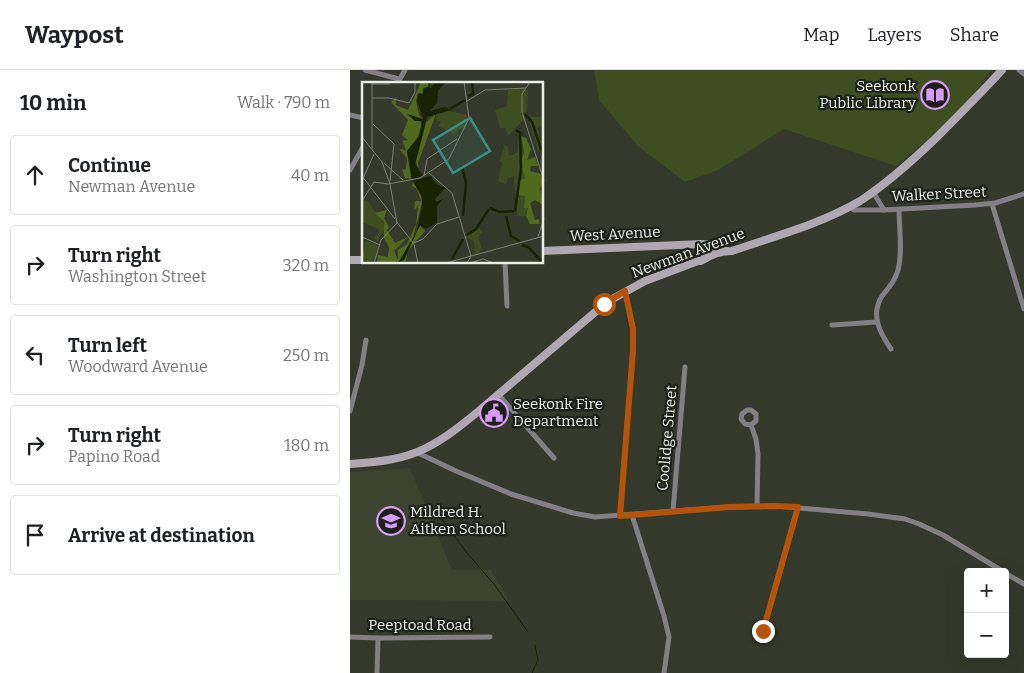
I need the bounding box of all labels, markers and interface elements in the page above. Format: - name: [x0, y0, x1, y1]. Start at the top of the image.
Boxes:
- text: Waypost: [25, 21, 124, 49]
- text: Map: [803, 24, 839, 46]
- text: Layers: [867, 24, 922, 46]
- text: Share: [950, 24, 999, 46]
- place label: Seekonk Public Library: [819, 77, 916, 112]
- library icon: Seekonk Public Library: [920, 80, 950, 110]
- inset map: [362, 82, 544, 264]
- text: 10 min: [20, 90, 86, 116]
- text: Walk · 790 m: [237, 93, 330, 112]
- text: Continue: [68, 154, 151, 177]
- icon: ahead: [21, 161, 49, 189]
- text: 40 m: [291, 166, 329, 185]
- text: Newman Avenue: [68, 177, 195, 196]
- street label: Walker Street: [891, 183, 987, 205]
- street label: West Avenue: [569, 223, 661, 245]
- street label: Newman Avenue: [629, 224, 747, 282]
- text: Turn right: [68, 244, 161, 267]
- icon: right: [21, 251, 49, 279]
- text: 320 m: [282, 256, 329, 275]
- text: Washington Street: [68, 267, 206, 286]
- route start: [593, 293, 616, 316]
- text: Turn left: [68, 334, 147, 357]
- icon: left: [21, 341, 49, 369]
- text: 250 m: [283, 346, 329, 365]
- text: Woodward Avenue: [68, 357, 208, 376]
- street label: Coolidge Street: [653, 384, 681, 492]
- place label: Seekonk Fire Department: [513, 395, 603, 430]
- public building icon: Seekonk Fire Department: [479, 398, 509, 428]
- text: Turn right: [68, 424, 161, 447]
- icon: right: [21, 431, 49, 459]
- text: 180 m: [284, 436, 329, 455]
- text: Papino Road: [68, 447, 160, 466]
- place label: Mildred H. Aitken School: [410, 503, 506, 538]
- school or university icon: Mildred H. Aitken School: [376, 506, 406, 536]
- icon: arrive: [21, 521, 49, 549]
- text: Arrive at destination: [68, 524, 255, 547]
- map controls: [964, 568, 1009, 658]
- button: +: [964, 568, 1009, 613]
- button: −: [964, 613, 1009, 658]
- street label: Peeptoad Road: [368, 616, 472, 634]
- route end: [752, 620, 775, 643]

